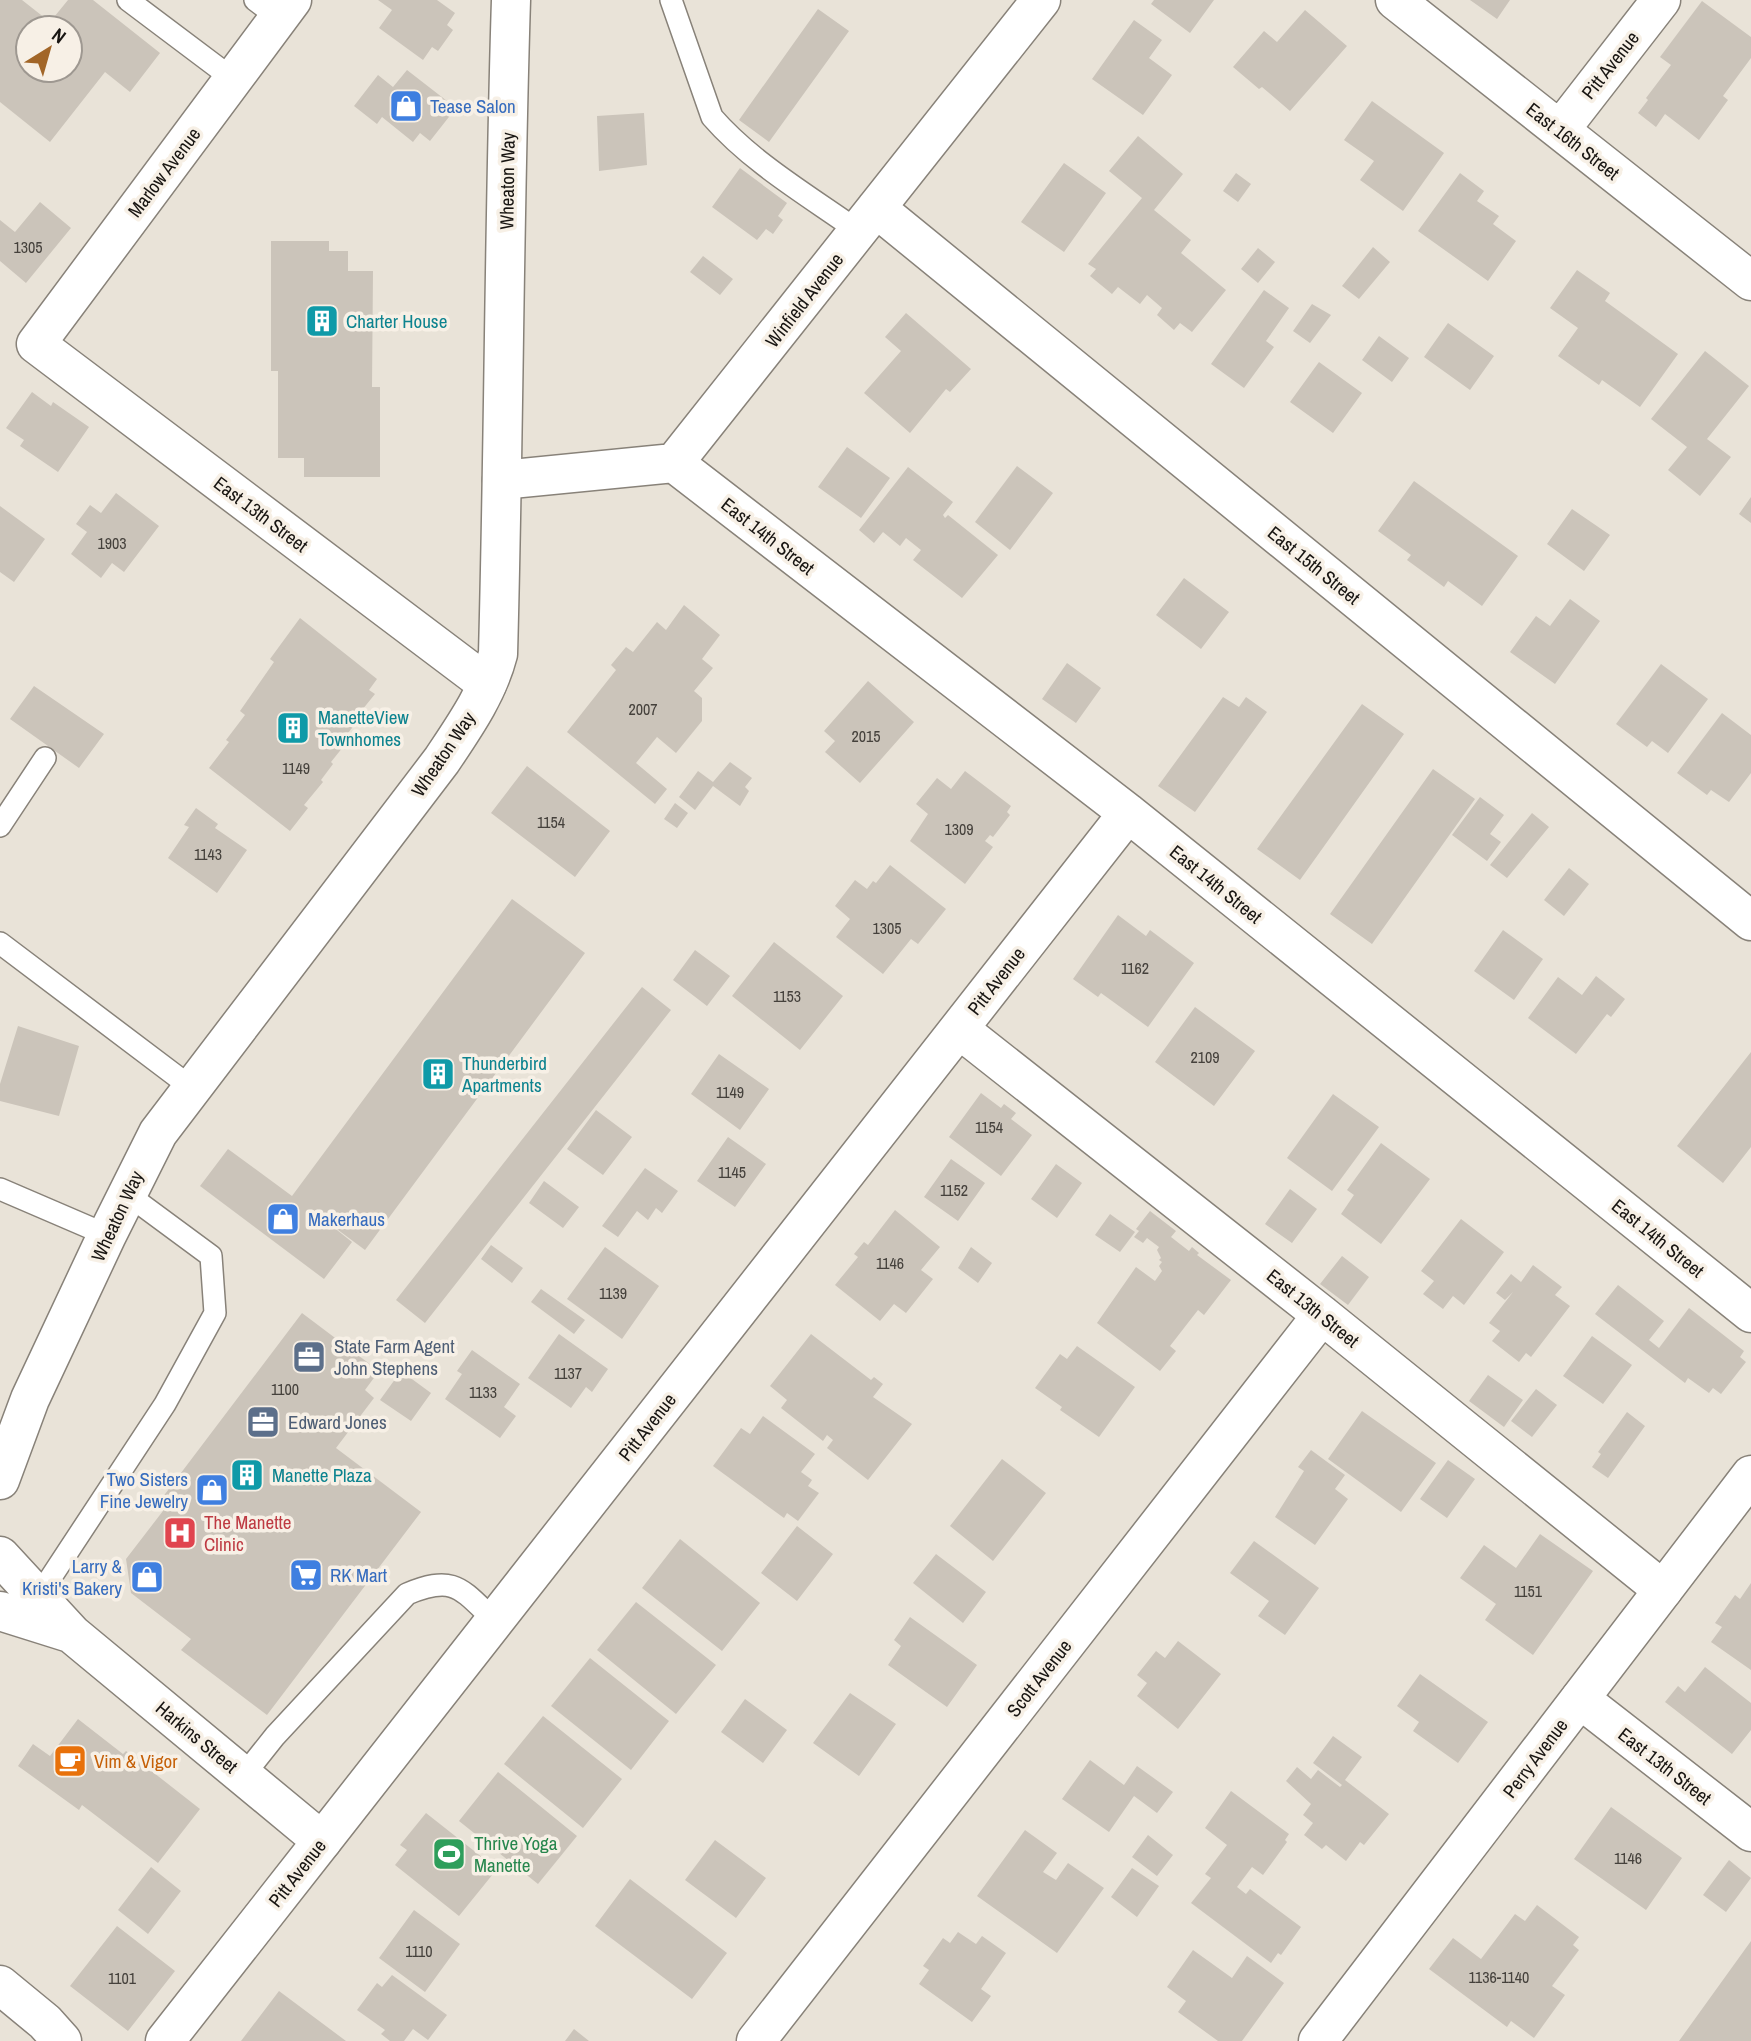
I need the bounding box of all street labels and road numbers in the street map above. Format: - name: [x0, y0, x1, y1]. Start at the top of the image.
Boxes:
- street label: Pitt Avenue: [1575, 26, 1645, 104]
- street label: East 16th Street: [1521, 96, 1626, 186]
- street label: Marlow Avenue: [122, 122, 206, 222]
- street label: Wheaton Way: [493, 132, 521, 230]
- street label: Winfield Avenue: [759, 247, 849, 353]
- street label: East 13th Street: [209, 470, 314, 558]
- street label: East 14th Street: [716, 491, 821, 581]
- street label: East 15th Street: [1262, 520, 1366, 611]
- street label: Wheaton Way: [405, 706, 481, 802]
- street label: East 14th Street: [1164, 839, 1268, 930]
- street label: Pitt Avenue: [961, 942, 1031, 1020]
- street label: Wheaton Way: [85, 1166, 149, 1266]
- street label: East 14th Street: [1606, 1193, 1710, 1284]
- street label: East 13th Street: [1261, 1263, 1365, 1354]
- street label: Pitt Avenue: [612, 1388, 682, 1466]
- street label: Scott Avenue: [1001, 1634, 1077, 1722]
- street label: Harkins Street: [150, 1695, 244, 1779]
- street label: Perry Avenue: [1497, 1713, 1573, 1803]
- street label: East 13th Street: [1613, 1721, 1718, 1811]
- street label: Pitt Avenue: [262, 1834, 332, 1912]

